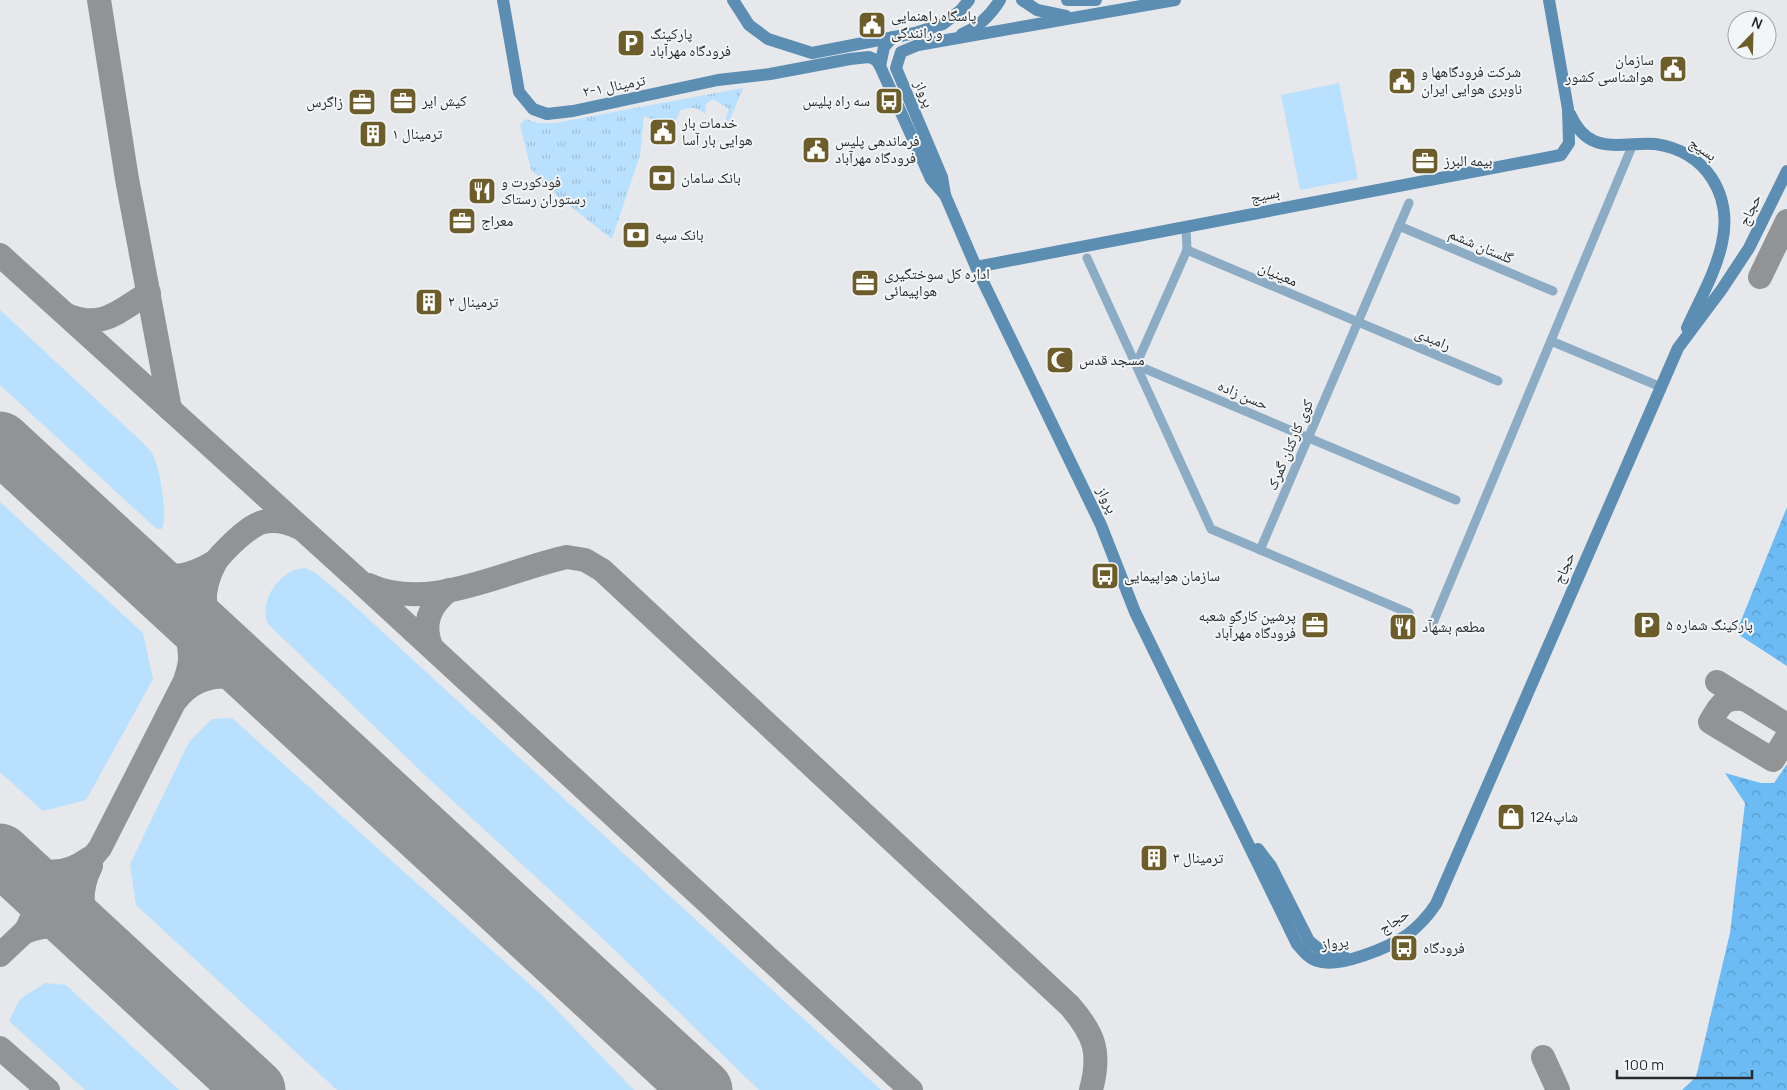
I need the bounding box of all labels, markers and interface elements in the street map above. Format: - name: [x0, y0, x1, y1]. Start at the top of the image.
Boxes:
- place label: پاسگاه راهنمایی و رانندگی: [891, 5, 976, 43]
- public building icon: پاسگاه راهنمایی و رانندگی: [857, 10, 887, 40]
- north arrow: [1727, 10, 1777, 60]
- text: N: [1749, 12, 1766, 33]
- place label: پارکینگ فرودگاه مهرآباد: [650, 23, 731, 61]
- parking icon: پارکینگ فرودگاه مهرآباد: [616, 28, 646, 58]
- place label: سازمان هواشناسی کشور: [1565, 49, 1654, 87]
- public building icon: سازمان هواشناسی کشور: [1658, 54, 1688, 84]
- place label: شرکت فرودگاهها و ناوبری هوایی ایران: [1421, 61, 1522, 99]
- public building icon: شرکت فرودگاهها و ناوبری هوایی ایران: [1387, 66, 1417, 96]
- street label: ترمینال ۱-۲: [581, 69, 648, 102]
- street label: پرواز: [909, 76, 940, 111]
- office icon: کیش ایر: [388, 86, 418, 116]
- bus stop icon: سه راه پلیس: [874, 86, 904, 116]
- office icon: زاگرس: [347, 87, 377, 117]
- place label: کیش ایر: [421, 90, 467, 111]
- place label: سه راه پلیس: [802, 90, 870, 111]
- place label: زاگرس: [306, 91, 343, 112]
- place label: خدمات بار هوایی بار آسا: [681, 112, 753, 150]
- public building icon: خدمات بار هوایی بار آسا: [648, 117, 678, 147]
- building icon: ترمینال ۱: [358, 119, 388, 149]
- place label: ترمینال ۱: [392, 123, 443, 144]
- place label: فرماندهی پلیس فرودگاه مهرآباد: [835, 130, 920, 168]
- street label: بسیج: [1685, 132, 1721, 166]
- public building icon: فرماندهی پلیس فرودگاه مهرآباد: [801, 135, 831, 165]
- office icon: بیمه البرز: [1410, 146, 1440, 176]
- place label: بیمه البرز: [1443, 150, 1492, 171]
- bank icon: بانک سامان: [647, 163, 677, 193]
- place label: بانک سامان: [681, 167, 741, 188]
- place label: فودکورت و رستوران رستاک: [501, 171, 586, 209]
- restaurant icon: فودکورت و رستوران رستاک: [467, 176, 497, 206]
- street label: بسیج: [1248, 181, 1281, 208]
- street label: حجاج: [1733, 190, 1766, 229]
- office icon: معراج: [447, 206, 477, 236]
- place label: معراج: [481, 210, 513, 231]
- bank icon: بانک سپه: [621, 220, 651, 250]
- street label: گلستان ششم: [1446, 222, 1517, 269]
- place label: بانک سپه: [655, 224, 704, 245]
- street label: معینیان: [1255, 256, 1301, 291]
- place label: اداره کل سوختگیری هواپیمائی: [884, 263, 990, 301]
- office icon: اداره کل سوختگیری هواپیمائی: [850, 268, 880, 298]
- building icon: ترمینال ۲: [414, 287, 444, 317]
- place label: ترمینال ۲: [448, 291, 499, 312]
- street label: رامبدی: [1412, 322, 1454, 356]
- mosque icon: مسجد قدس: [1045, 345, 1075, 375]
- place label: مسجد قدس: [1079, 349, 1145, 370]
- street label: حسن زاده: [1215, 375, 1272, 415]
- street label: کوی کارکنان گمرک: [1261, 396, 1318, 493]
- street label: پرواز: [1092, 482, 1123, 517]
- street label: حجاج: [1547, 548, 1580, 587]
- bus stop icon: سازمان هواپیمایی: [1090, 561, 1120, 591]
- place label: سازمان هواپیمایی: [1124, 565, 1220, 586]
- place label: پرشین کارگو شعبه فرودگاه مهرآباد: [1198, 605, 1296, 643]
- office icon: پرشین کارگو شعبه فرودگاه مهرآباد: [1300, 610, 1330, 640]
- parking icon: پارکینگ شماره ۵: [1632, 610, 1662, 640]
- restaurant icon: مطعم بشهآد: [1388, 612, 1418, 642]
- place label: پارکینگ شماره ۵: [1666, 614, 1753, 635]
- place label: مطعم بشهآد: [1422, 616, 1485, 637]
- shop icon: 124شاپ: [1496, 802, 1526, 832]
- place label: 124شاپ: [1530, 806, 1578, 827]
- building icon: ترمینال ۳: [1139, 843, 1169, 873]
- place label: ترمینال ۳: [1173, 847, 1224, 868]
- street label: حجاج: [1374, 903, 1414, 938]
- street label: پرواز: [1319, 931, 1350, 954]
- bus stop icon: فرودگاه: [1389, 933, 1419, 963]
- place label: فرودگاه: [1423, 937, 1465, 958]
- scale bar: [1617, 1048, 1752, 1080]
- text: 100 m: [1624, 1054, 1664, 1075]

